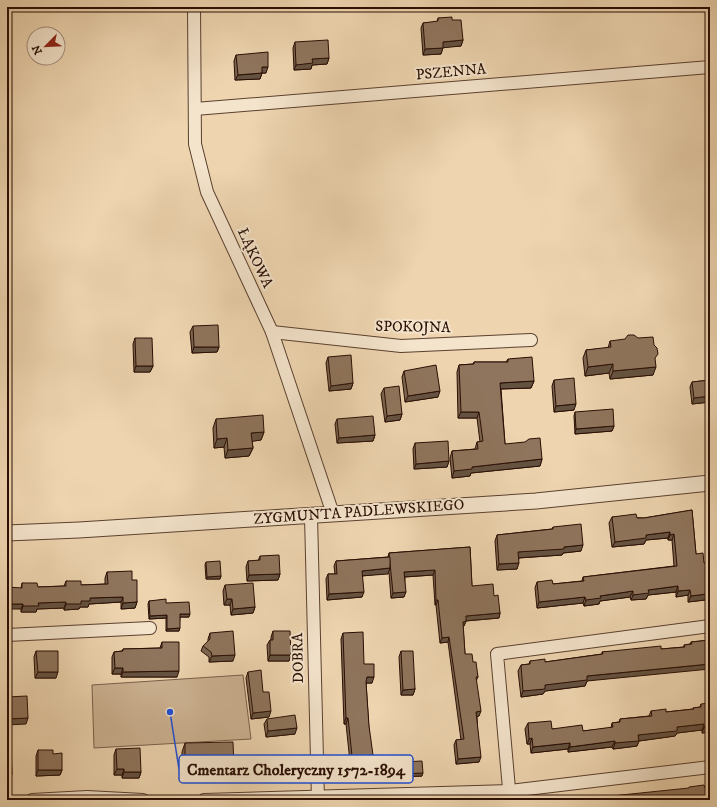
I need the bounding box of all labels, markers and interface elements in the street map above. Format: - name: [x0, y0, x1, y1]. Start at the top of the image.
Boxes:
- north arrow: [26, 26, 66, 66]
- text: N: [30, 43, 46, 57]
- street label: PSZENNA: [415, 59, 487, 85]
- street label: ŁĄKOWA: [233, 225, 277, 291]
- street label: SPOKOJNA: [375, 317, 451, 337]
- street label: ZYGMUNTA PADLEWSKIEGO: [253, 495, 465, 529]
- street label: DOBRA: [288, 632, 308, 683]
- callout: Cmentarz Choleryczny 1572-1894: [179, 755, 413, 783]
- text: Cmentarz Choleryczny 1572-1894: [187, 760, 406, 780]

